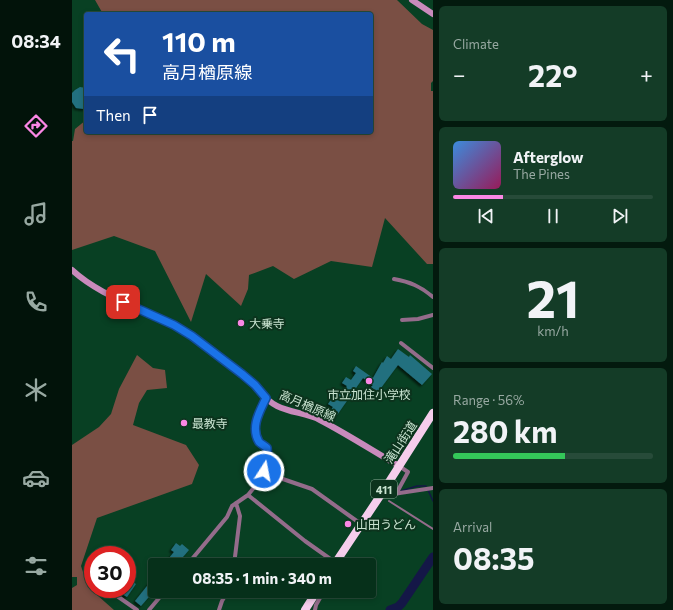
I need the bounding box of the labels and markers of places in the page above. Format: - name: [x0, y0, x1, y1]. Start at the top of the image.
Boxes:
- pin: [106, 285, 140, 319]
- place label: 大乗寺: [249, 316, 285, 330]
- marker: 大乗寺: [236, 318, 246, 328]
- marker: 市立加住小学校: [364, 376, 374, 386]
- place label: 市立加住小学校: [327, 387, 411, 401]
- place label: 最教寺: [192, 416, 228, 430]
- marker: 最教寺: [179, 418, 189, 428]
- place label: 山田うどん: [356, 517, 416, 531]
- marker: 山田うどん: [343, 519, 353, 529]

